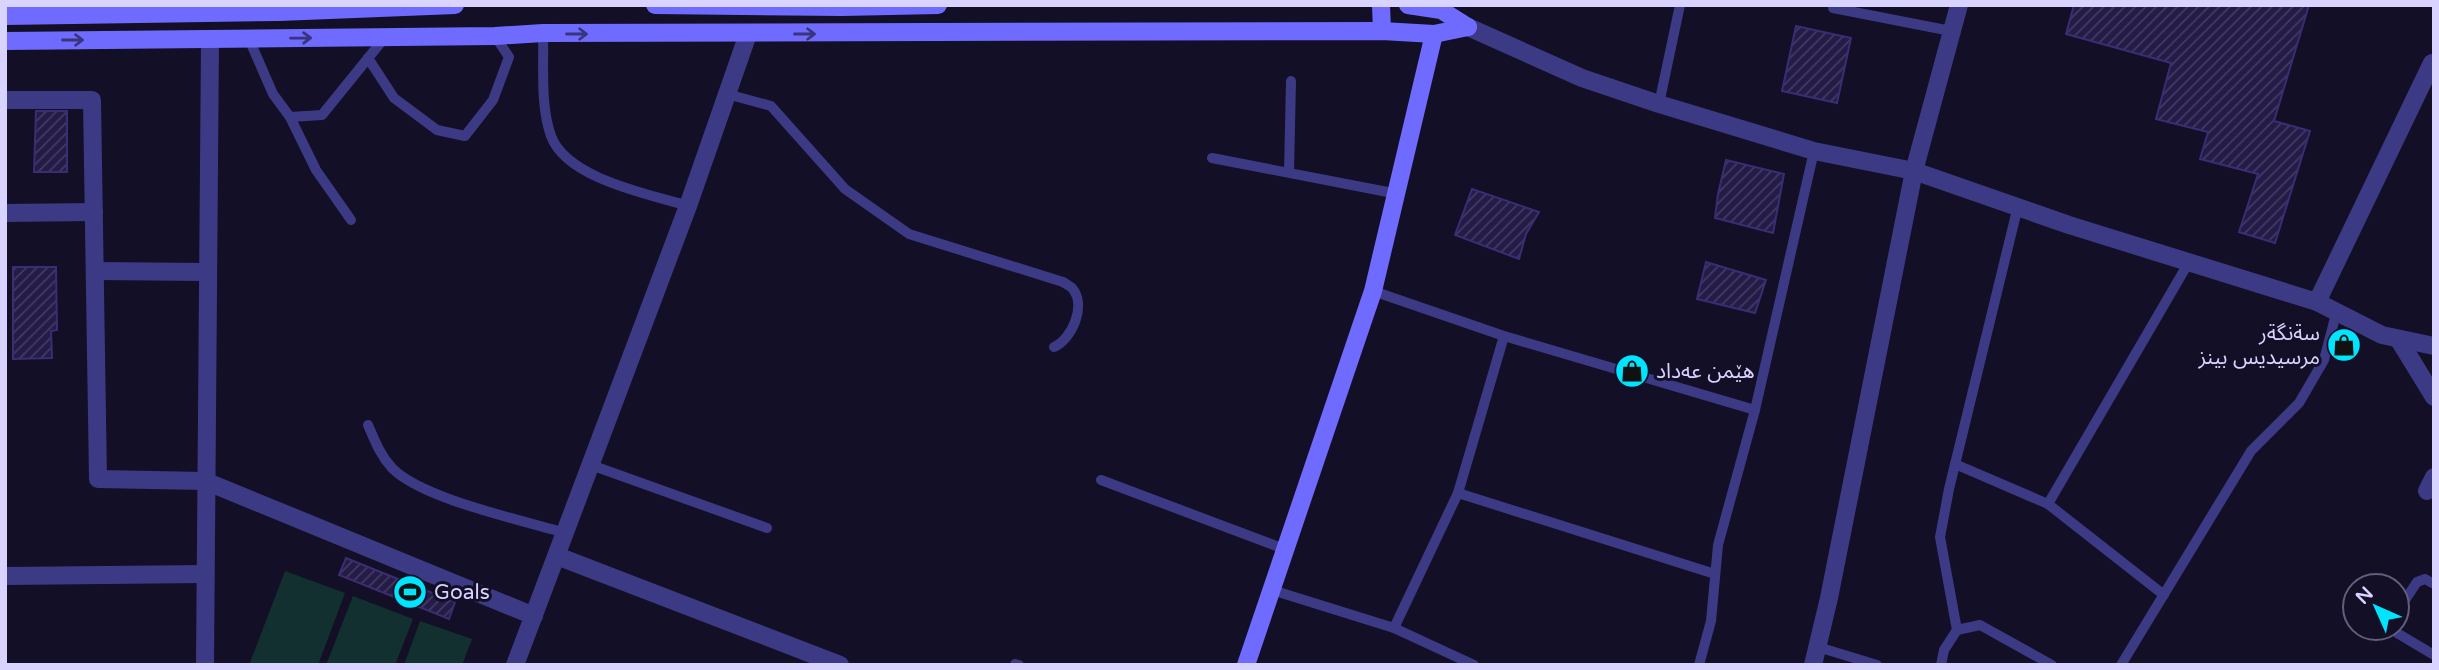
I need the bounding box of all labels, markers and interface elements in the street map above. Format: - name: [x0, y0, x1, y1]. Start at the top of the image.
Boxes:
- one-way arrow: [566, 27, 589, 41]
- one-way arrow: [793, 27, 816, 40]
- one-way arrow: [289, 31, 312, 45]
- one-way arrow: [62, 33, 85, 47]
- place label: سةنگةر مرسيديس بينز: [2197, 321, 2320, 370]
- shop icon: سةنگةر مرسيديس بينز: [2325, 326, 2363, 364]
- shop icon: هێمن عەداد: [1613, 352, 1651, 390]
- place label: هێمن عەداد: [1656, 359, 1755, 384]
- north arrow: [2341, 572, 2411, 642]
- sports icon: Goals: [391, 573, 429, 611]
- place label: Goals: [434, 580, 490, 605]
- text: N: [2352, 583, 2378, 609]

